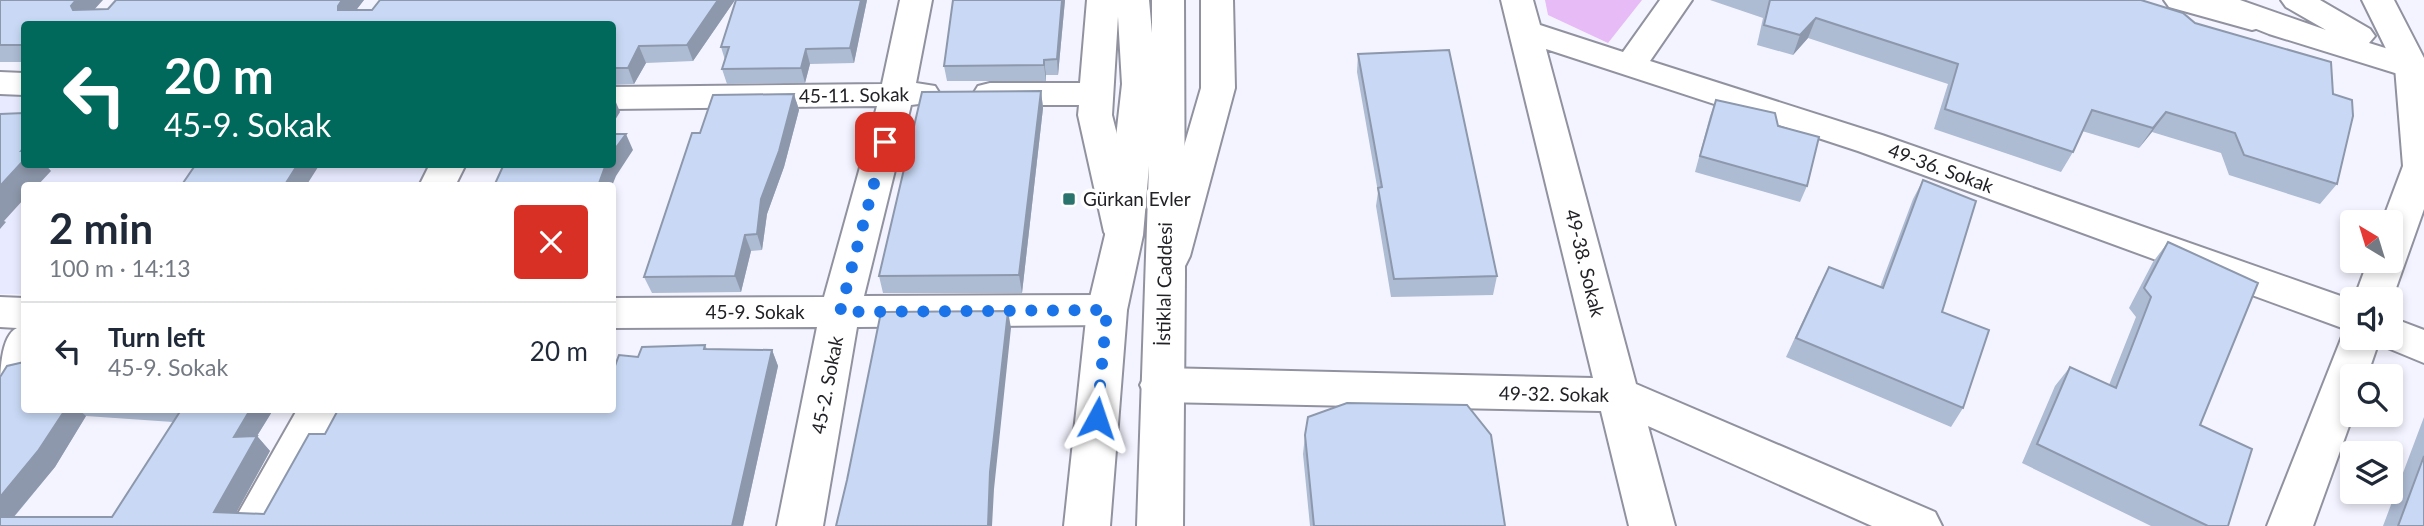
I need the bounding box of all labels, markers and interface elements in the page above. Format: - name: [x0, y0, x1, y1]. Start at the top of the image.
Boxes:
- text: 20 m: [164, 46, 274, 104]
- icon: left: [49, 49, 140, 140]
- street label: 45-11. Sokak: [799, 82, 910, 107]
- text: 45-9. Sokak: [164, 105, 331, 144]
- pin: [855, 112, 915, 172]
- icon: arrive: [866, 123, 904, 161]
- street label: 49-36. Sokak: [1885, 138, 1997, 197]
- place label: Gürkan Evler: [1083, 187, 1191, 210]
- marker: Gürkan Evler: [1061, 191, 1077, 207]
- text: 2 min: [49, 203, 153, 253]
- button: close: [514, 205, 588, 279]
- street label: 49-38. Sokak: [1561, 207, 1610, 319]
- north arrow: [2340, 210, 2403, 273]
- map controls: [2340, 210, 2403, 504]
- street label: İstiklal Caddesi: [1151, 222, 1176, 346]
- text: 100 m · 14:13: [49, 254, 191, 282]
- button: sound: [2340, 287, 2403, 350]
- street label: 45-9. Sokak: [705, 300, 805, 323]
- text: Turn left: [108, 321, 205, 353]
- icon: left: [49, 332, 87, 370]
- street label: 45-2. Sokak: [806, 334, 847, 436]
- text: 20 m: [530, 335, 588, 367]
- text: 45-9. Sokak: [108, 353, 228, 381]
- button: search: [2340, 364, 2403, 427]
- position arrow: [1060, 381, 1134, 455]
- street label: 49-32. Sokak: [1499, 381, 1610, 406]
- button: layers: [2340, 441, 2403, 504]

